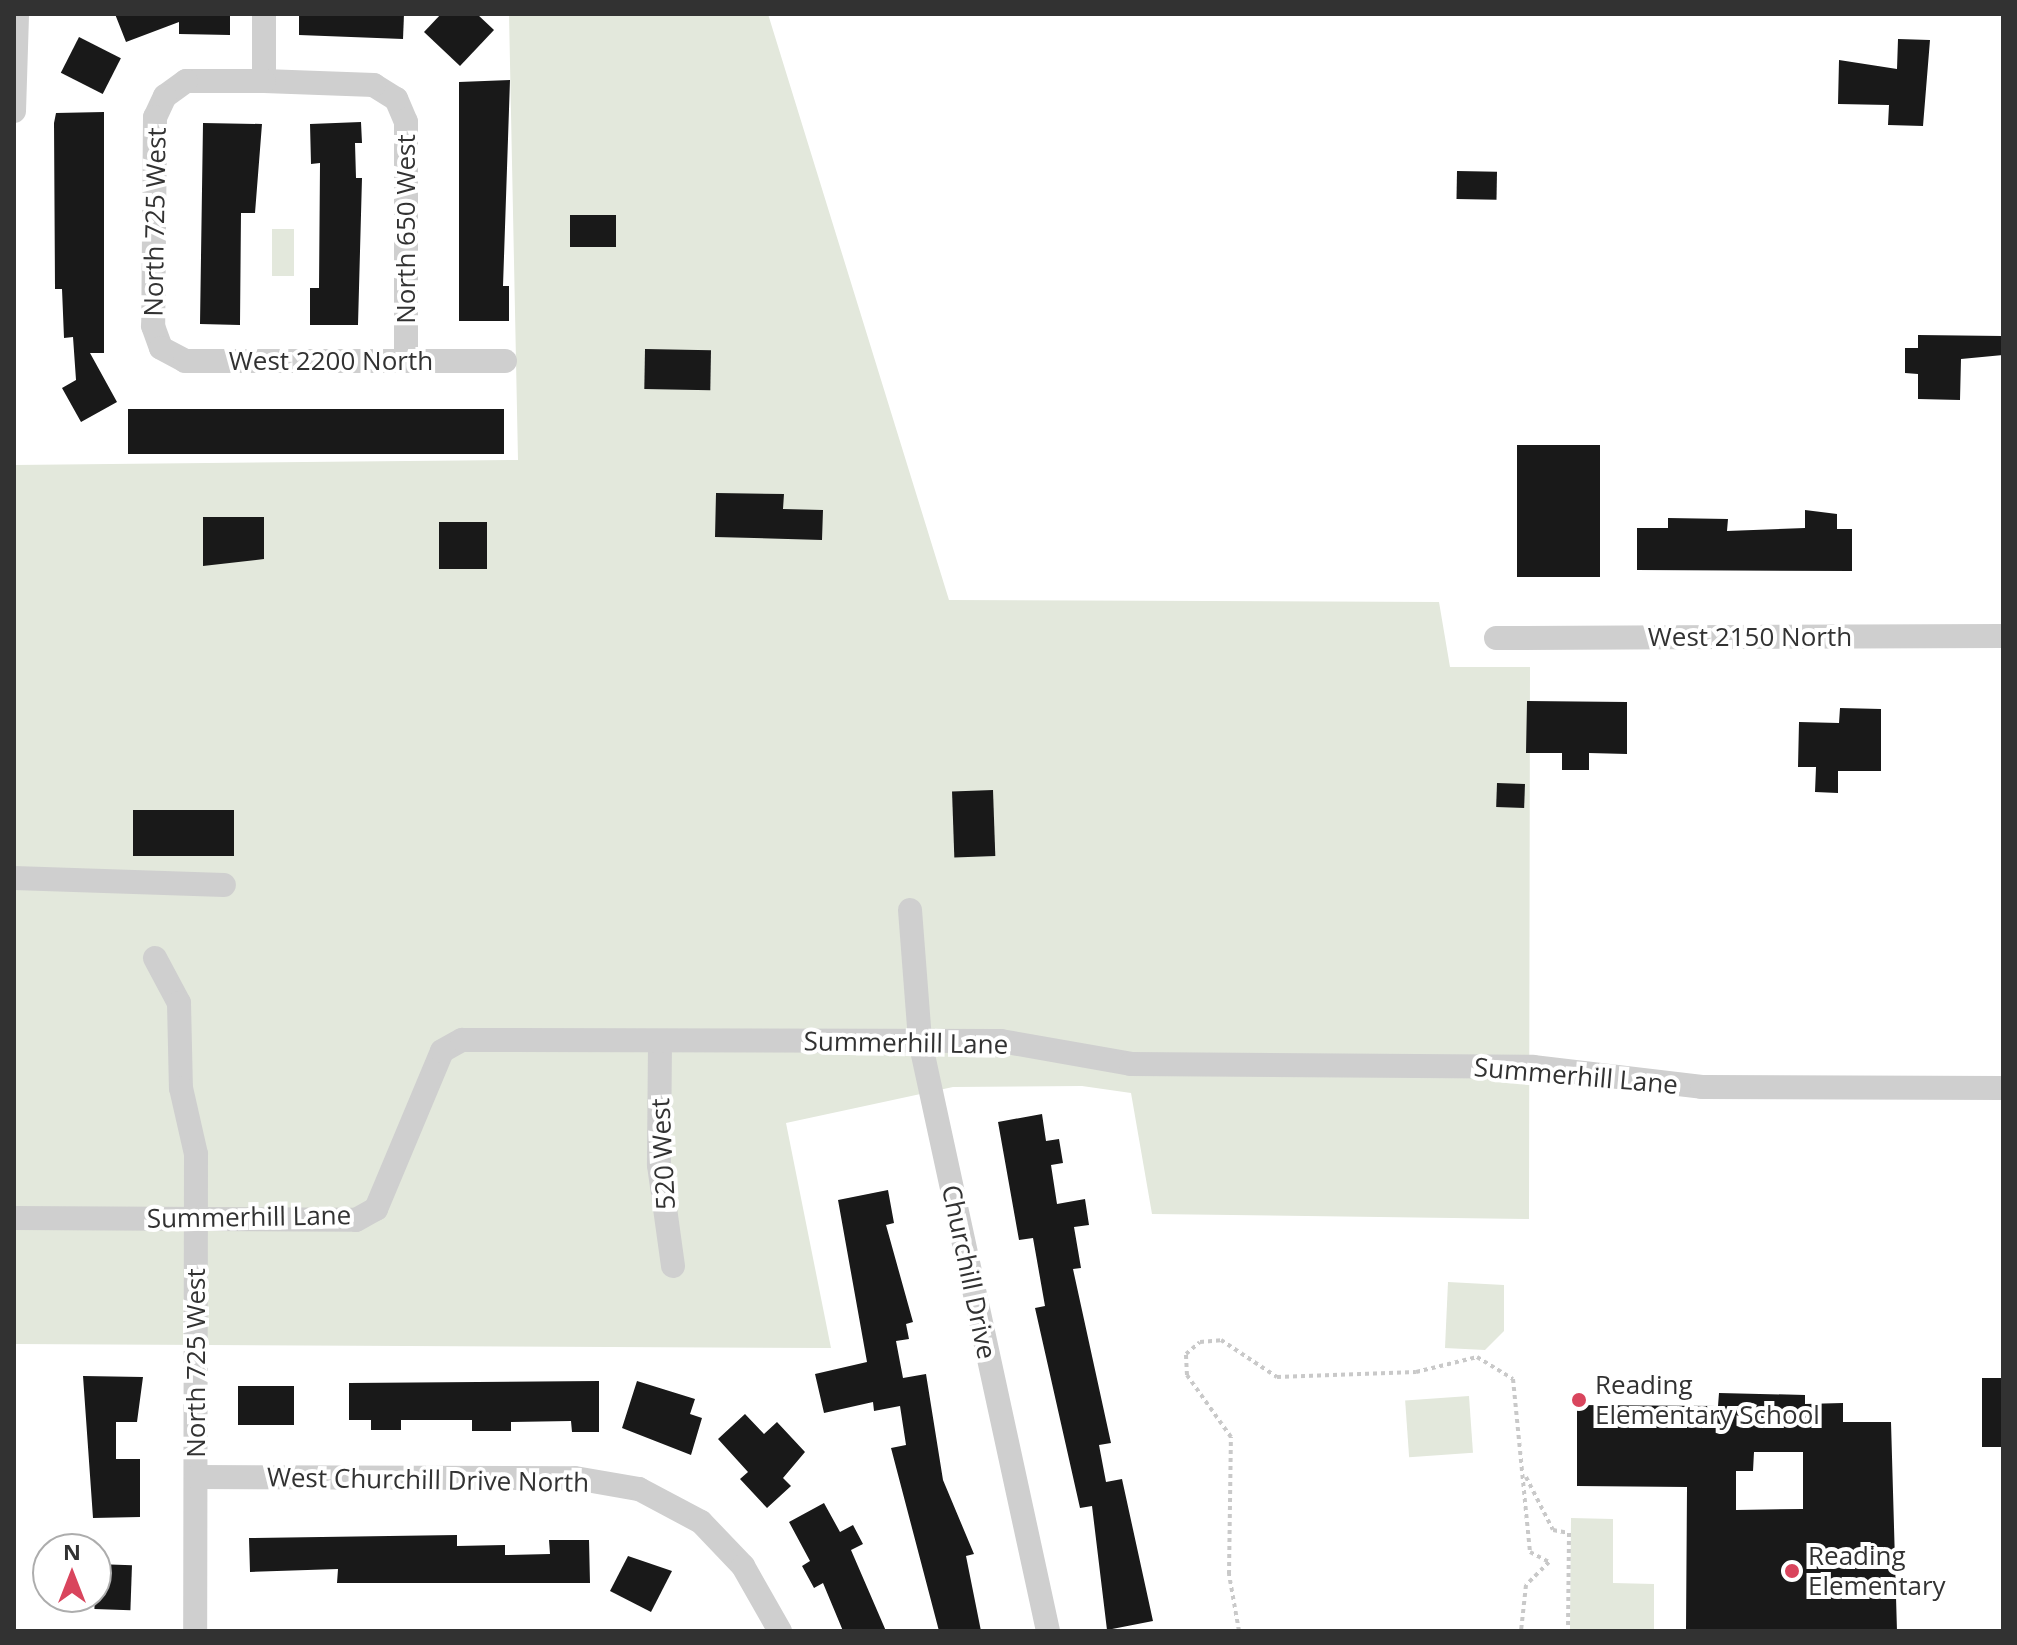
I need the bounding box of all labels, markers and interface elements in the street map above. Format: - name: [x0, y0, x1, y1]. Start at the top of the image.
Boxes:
- street label: North 725 West: [138, 127, 172, 317]
- street label: North 650 West: [390, 134, 422, 324]
- street label: West 2200 North: [229, 345, 433, 377]
- street label: West 2150 North: [1648, 621, 1852, 653]
- street label: Summerhill Lane: [803, 1026, 1009, 1060]
- street label: Summerhill Lane: [1473, 1052, 1679, 1100]
- street label: 520 West: [645, 1097, 681, 1211]
- street label: Churchill Drive: [935, 1182, 1003, 1362]
- street label: Summerhill Lane: [146, 1200, 352, 1234]
- street label: North 725 West: [180, 1268, 212, 1458]
- place label: Reading Elementary School: [1595, 1369, 1820, 1430]
- marker: Reading Elementary School: [1570, 1391, 1588, 1409]
- street label: West Churchill Drive North: [267, 1462, 589, 1498]
- north arrow: [32, 1533, 112, 1613]
- text: N: [63, 1536, 81, 1566]
- place label: Reading Elementary: [1808, 1540, 1946, 1602]
- marker: Reading Elementary: [1783, 1562, 1801, 1580]

